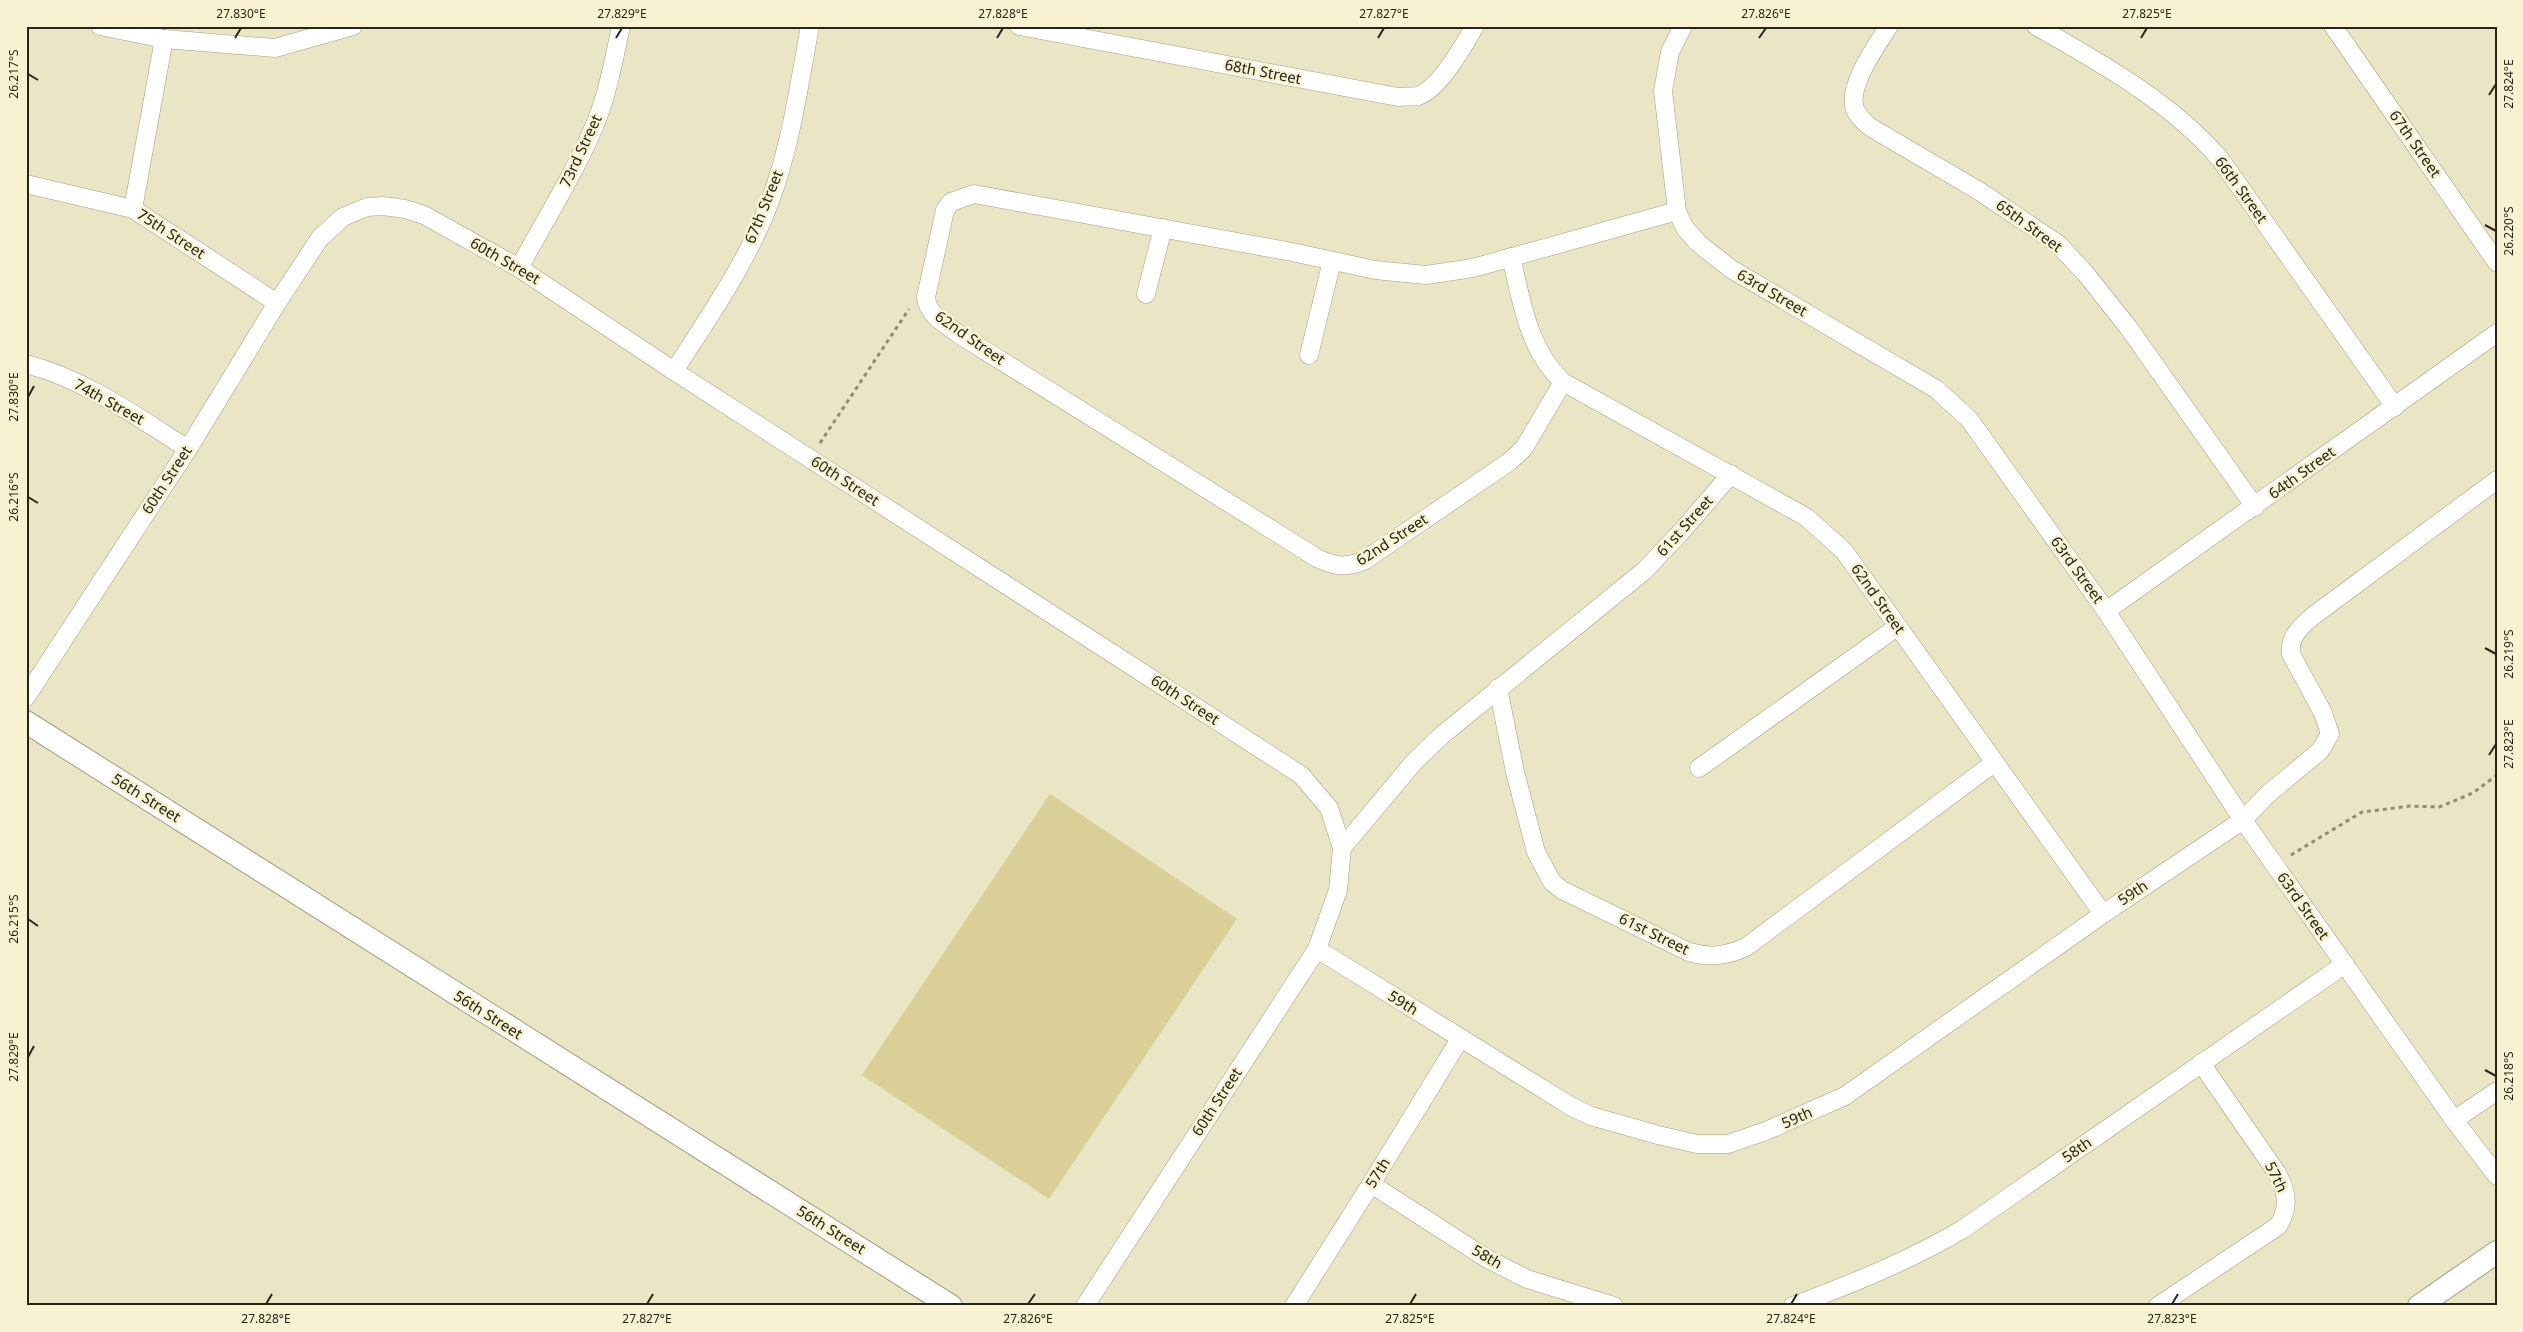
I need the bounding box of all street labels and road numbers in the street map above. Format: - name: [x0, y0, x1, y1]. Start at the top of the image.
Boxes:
- street label: 68th Street: [1223, 54, 1304, 88]
- street label: 67th Street: [2385, 106, 2447, 181]
- street label: 73rd Street: [555, 110, 606, 190]
- street label: 66th Street: [2211, 152, 2273, 227]
- street label: 67th Street: [739, 166, 787, 246]
- street label: 65th Street: [1992, 194, 2067, 256]
- street label: 75th Street: [134, 204, 210, 263]
- street label: 60th Street: [467, 232, 545, 288]
- street label: 63rd Street: [1734, 264, 1812, 321]
- street label: 62nd Street: [931, 306, 1010, 369]
- street label: 74th Street: [71, 374, 149, 429]
- street label: 60th Street: [137, 441, 196, 517]
- street label: 64th Street: [2264, 441, 2339, 503]
- street label: 60th Street: [808, 451, 884, 510]
- street label: 61st Street: [1652, 490, 1717, 560]
- street label: 62nd Street: [1352, 508, 1432, 570]
- street label: 63rd Street: [2047, 532, 2109, 607]
- street label: 62nd Street: [1847, 559, 1911, 638]
- street label: 60th Street: [1148, 670, 1224, 729]
- street label: 56th Street: [108, 768, 185, 827]
- street label: 63rd Street: [2273, 868, 2335, 944]
- street label: 59th: [2114, 875, 2151, 909]
- street label: 61st Street: [1616, 908, 1693, 959]
- street label: 56th Street: [450, 985, 527, 1044]
- street label: 59th: [1385, 985, 1422, 1019]
- street label: 60th Street: [1187, 1063, 1246, 1139]
- street label: 59th: [1778, 1101, 1815, 1133]
- street label: 58th: [2058, 1132, 2095, 1167]
- street label: 57th: [1360, 1154, 1394, 1191]
- street label: 57th: [2261, 1158, 2293, 1195]
- street label: 56th Street: [793, 1200, 870, 1259]
- street label: 58th: [1469, 1240, 1506, 1273]

